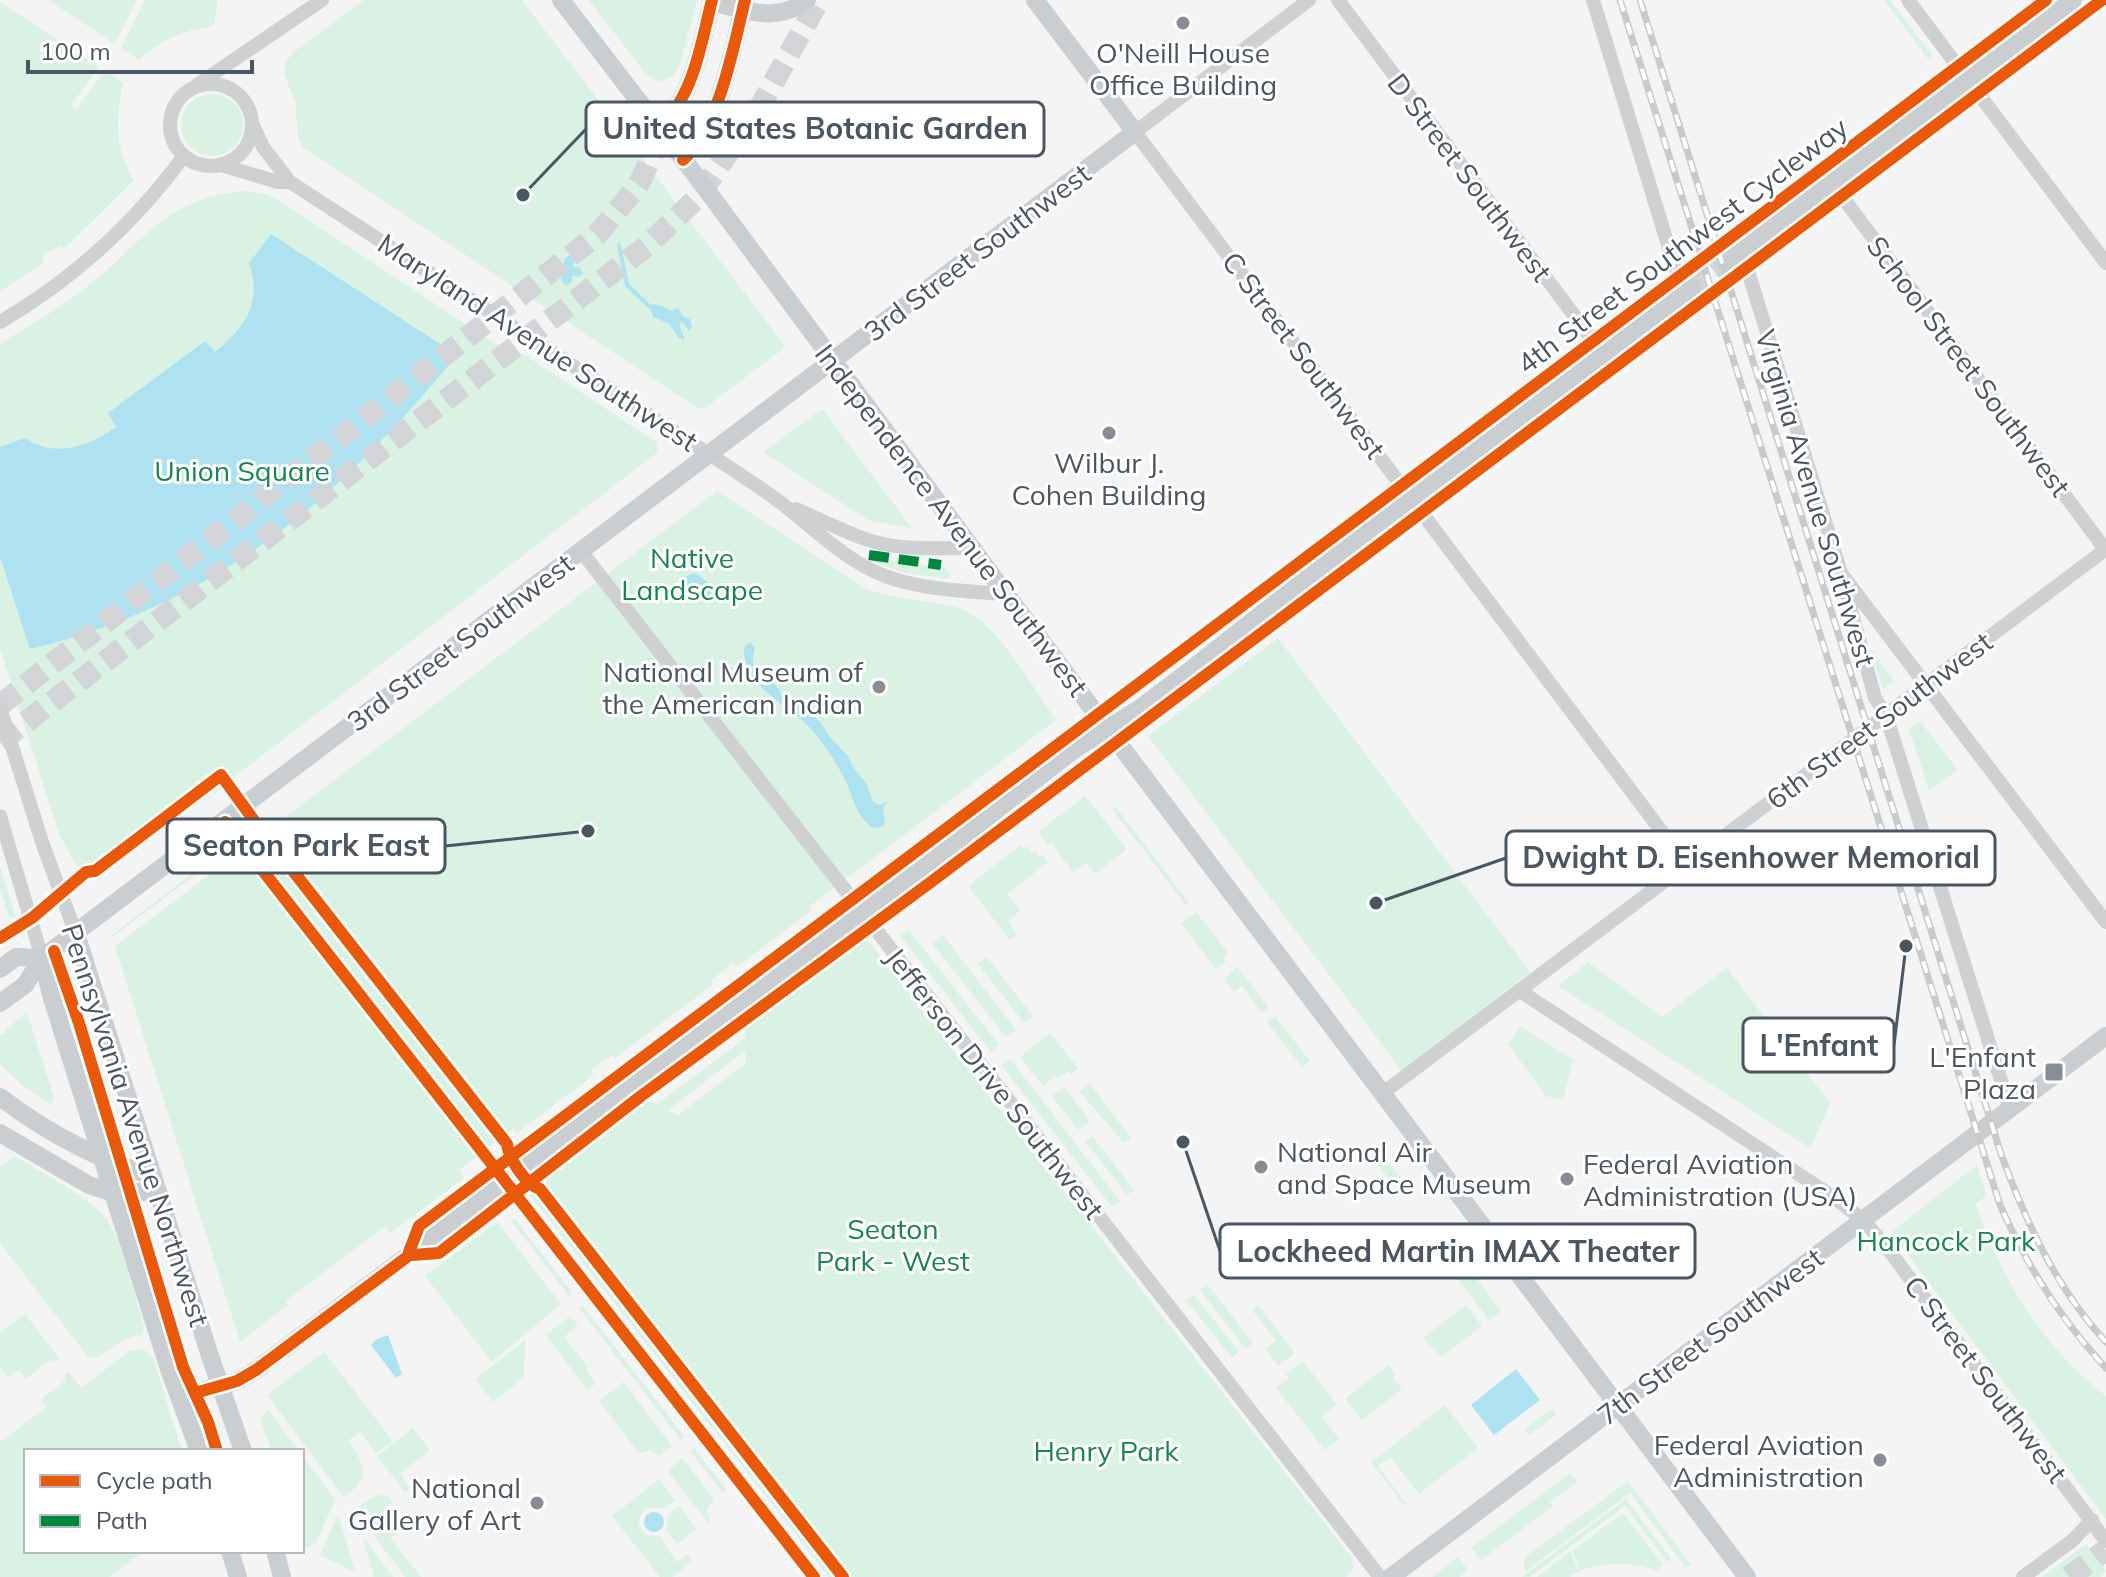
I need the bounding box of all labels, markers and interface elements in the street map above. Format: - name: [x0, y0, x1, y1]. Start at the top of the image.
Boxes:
- marker: O'Neill House Office Building: [1174, 14, 1192, 32]
- scale bar: [28, 24, 252, 74]
- place label: O'Neill House Office Building: [1089, 35, 1277, 102]
- text: 100 m: [40, 36, 111, 66]
- street label: D Street Southwest: [1380, 66, 1560, 288]
- callout: United States Botanic Garden: [586, 102, 1044, 156]
- text: United States Botanic Garden: [602, 109, 1028, 147]
- street label: 4th Street Southwest Cycleway: [1510, 109, 1854, 381]
- street label: 3rd Street Southwest: [857, 155, 1097, 348]
- street label: Maryland Avenue Southwest: [372, 225, 705, 459]
- street label: School Street Southwest: [1860, 229, 2078, 503]
- street label: C Street Southwest: [1215, 245, 1393, 465]
- street label: Virginia Avenue Southwest: [1748, 325, 1884, 671]
- street label: Independence Avenue Southwest: [808, 337, 1096, 703]
- marker: Wilbur J. Cohen Building: [1100, 424, 1118, 442]
- place label: Wilbur J. Cohen Building: [1012, 445, 1206, 512]
- park label: Union Square: [154, 453, 330, 488]
- park label: Native Landscape: [621, 540, 763, 607]
- street label: 3rd Street Southwest: [340, 545, 580, 738]
- street label: 6th Street Southwest: [1759, 624, 1999, 816]
- place label: National Museum of the American Indian: [602, 654, 864, 721]
- marker: National Museum of the American Indian: [870, 678, 888, 696]
- callout: Seaton Park East: [167, 819, 445, 873]
- text: Seaton Park East: [183, 826, 429, 864]
- callout: Dwight D. Eisenhower Memorial: [1506, 831, 1995, 885]
- text: Dwight D. Eisenhower Memorial: [1522, 838, 1980, 876]
- street label: Pennsylvania Avenue Northwest: [54, 919, 218, 1331]
- street label: Jefferson Drive Southwest: [878, 940, 1112, 1226]
- callout: L'Enfant: [1743, 1018, 1894, 1072]
- text: L'Enfant: [1760, 1026, 1878, 1064]
- place label: L'Enfant Plaza: [1929, 1039, 2036, 1106]
- marker: L'Enfant Plaza: [2043, 1061, 2065, 1083]
- place label: National Air and Space Museum: [1277, 1134, 1532, 1201]
- place label: Federal Aviation Administration (USA): [1583, 1146, 1857, 1213]
- marker: National Air and Space Museum: [1252, 1158, 1270, 1176]
- marker: Federal Aviation Administration (USA): [1558, 1170, 1576, 1188]
- park label: Seaton Park - West: [816, 1211, 970, 1278]
- park label: Hancock Park: [1857, 1223, 2036, 1258]
- callout: Lockheed Martin IMAX Theater: [1220, 1224, 1695, 1278]
- text: Lockheed Martin IMAX Theater: [1237, 1232, 1680, 1270]
- street label: 7th Street Southwest: [1590, 1240, 1830, 1432]
- street label: C Street Southwest: [1897, 1269, 2075, 1489]
- place label: Federal Aviation Administration: [1654, 1427, 1864, 1494]
- park label: Henry Park: [1033, 1433, 1179, 1468]
- legend: [24, 1449, 304, 1553]
- marker: Federal Aviation Administration: [1871, 1451, 1889, 1469]
- text: Cycle path: [96, 1465, 213, 1495]
- place label: National Gallery of Art: [348, 1470, 521, 1537]
- marker: National Gallery of Art: [528, 1494, 546, 1512]
- text: Path: [96, 1505, 148, 1535]

